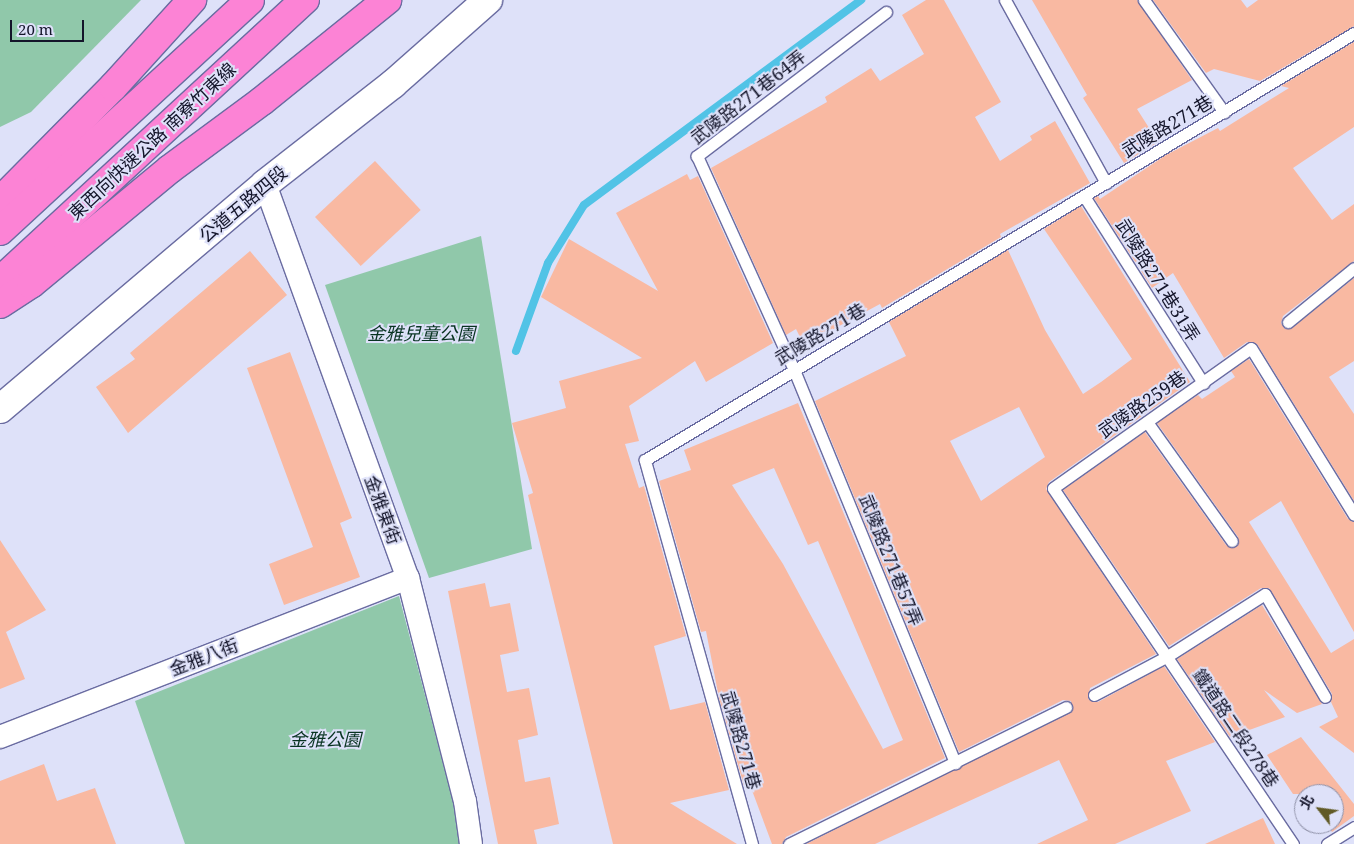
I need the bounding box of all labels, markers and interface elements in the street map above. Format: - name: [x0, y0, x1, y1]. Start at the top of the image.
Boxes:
- scale bar: [12, 10, 86, 42]
- text: 20 m: [18, 19, 53, 39]
- street label: 武陵路271巷64弄: [686, 45, 810, 149]
- street label: 東西向快速公路 南寮竹東線: [64, 58, 240, 224]
- street label: 武陵路271巷: [1118, 90, 1216, 162]
- street label: 公道五路四段: [195, 161, 291, 247]
- street label: 武陵路271巷31弄: [1112, 215, 1204, 345]
- street label: 武陵路271巷: [771, 298, 869, 370]
- park label: 金雅兒童公園: [367, 322, 475, 344]
- street label: 武陵路259巷: [1094, 366, 1190, 442]
- street label: 金雅東街: [361, 472, 405, 548]
- street label: 武陵路271巷57弄: [855, 491, 927, 629]
- street label: 金雅八街: [167, 634, 241, 680]
- street label: 鐵道路二段278巷: [1188, 665, 1284, 791]
- street label: 武陵路271巷: [717, 688, 765, 792]
- park label: 金雅公園: [289, 728, 361, 750]
- north arrow: [1294, 784, 1344, 834]
- text: 北: [1295, 791, 1318, 813]

